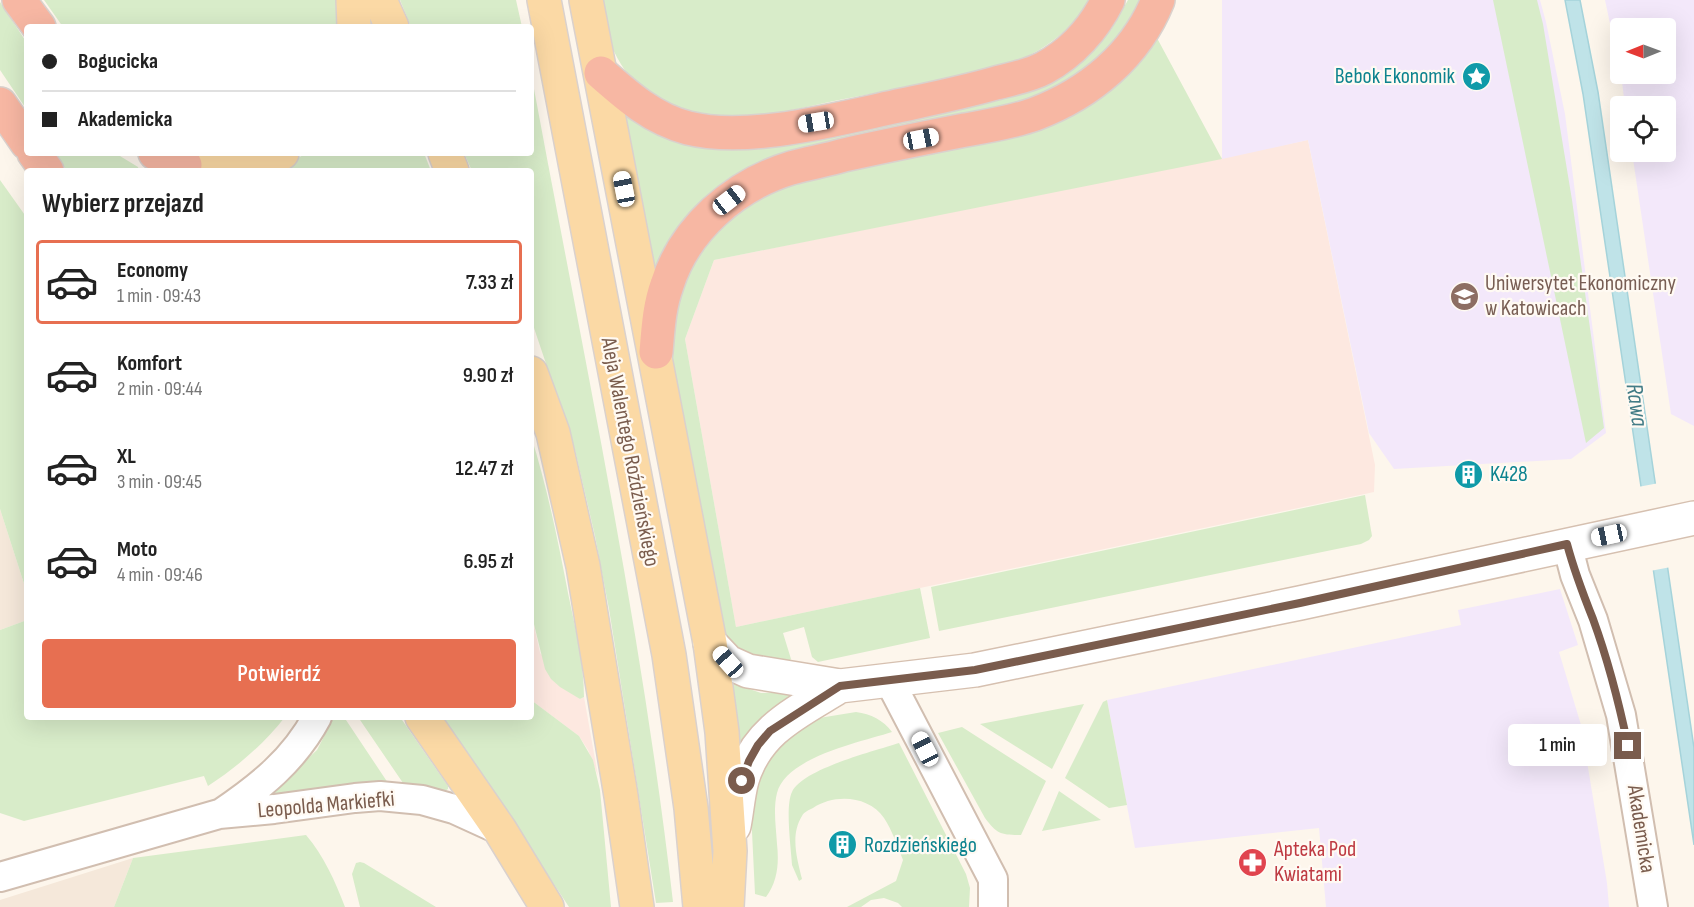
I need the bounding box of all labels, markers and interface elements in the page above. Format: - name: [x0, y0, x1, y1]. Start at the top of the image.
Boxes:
- north arrow: [1610, 18, 1676, 84]
- map controls: [1610, 18, 1676, 162]
- text: Bogucicka: [78, 48, 158, 75]
- place icon: Bebok Ekonomik: [1460, 60, 1492, 92]
- place label: Bebok Ekonomik: [1335, 63, 1456, 90]
- button: locate: [1610, 96, 1676, 162]
- text: Akademicka: [78, 106, 172, 133]
- car: [797, 110, 835, 134]
- car: [902, 127, 940, 151]
- car: [612, 170, 636, 208]
- car: [709, 182, 749, 218]
- text: Wybierz przejazd: [42, 188, 204, 220]
- icon: car: [45, 255, 99, 309]
- text: Economy: [117, 257, 188, 284]
- text: 7.33 zł: [466, 269, 513, 296]
- place label: Uniwersytet Ekonomiczny w Katowicach: [1485, 270, 1676, 322]
- school or university icon: Uniwersytet Ekonomiczny w Katowicach: [1448, 280, 1480, 312]
- text: 1 min · 09:43: [117, 284, 201, 308]
- street label: Aleja Walentego Roździeńskiego: [594, 334, 665, 569]
- icon: car: [45, 348, 99, 402]
- text: Komfort: [117, 350, 182, 377]
- text: 9.90 zł: [463, 362, 513, 389]
- text: 2 min · 09:44: [117, 377, 202, 401]
- water label: Rawa: [1620, 382, 1654, 429]
- icon: car: [45, 441, 99, 495]
- text: XL: [117, 443, 136, 470]
- text: 12.47 zł: [456, 455, 513, 482]
- building icon: K428: [1453, 458, 1485, 490]
- place label: K428: [1490, 461, 1528, 488]
- text: 3 min · 09:45: [117, 470, 202, 494]
- car: [1590, 522, 1628, 548]
- icon: car: [45, 534, 99, 588]
- text: Moto: [117, 536, 157, 563]
- text: 6.95 zł: [464, 548, 513, 575]
- text: 4 min · 09:46: [117, 563, 203, 587]
- button: Potwierdź: [42, 639, 516, 708]
- car: [709, 643, 747, 681]
- callout: 1 min: [1508, 725, 1607, 767]
- car: [909, 729, 941, 769]
- route end: [1614, 732, 1641, 759]
- text: 1 min: [1539, 733, 1576, 757]
- route start: [728, 767, 755, 794]
- street label: Akademicka: [1621, 782, 1661, 875]
- street label: Leopolda Markiefki: [256, 786, 396, 824]
- building icon: Rozdzieńskiego: [827, 829, 859, 861]
- place label: Rozdzieńskiego: [864, 832, 977, 859]
- place label: Apteka Pod Kwiatami: [1273, 836, 1356, 888]
- pharmacy icon: Apteka Pod Kwiatami: [1237, 846, 1269, 878]

